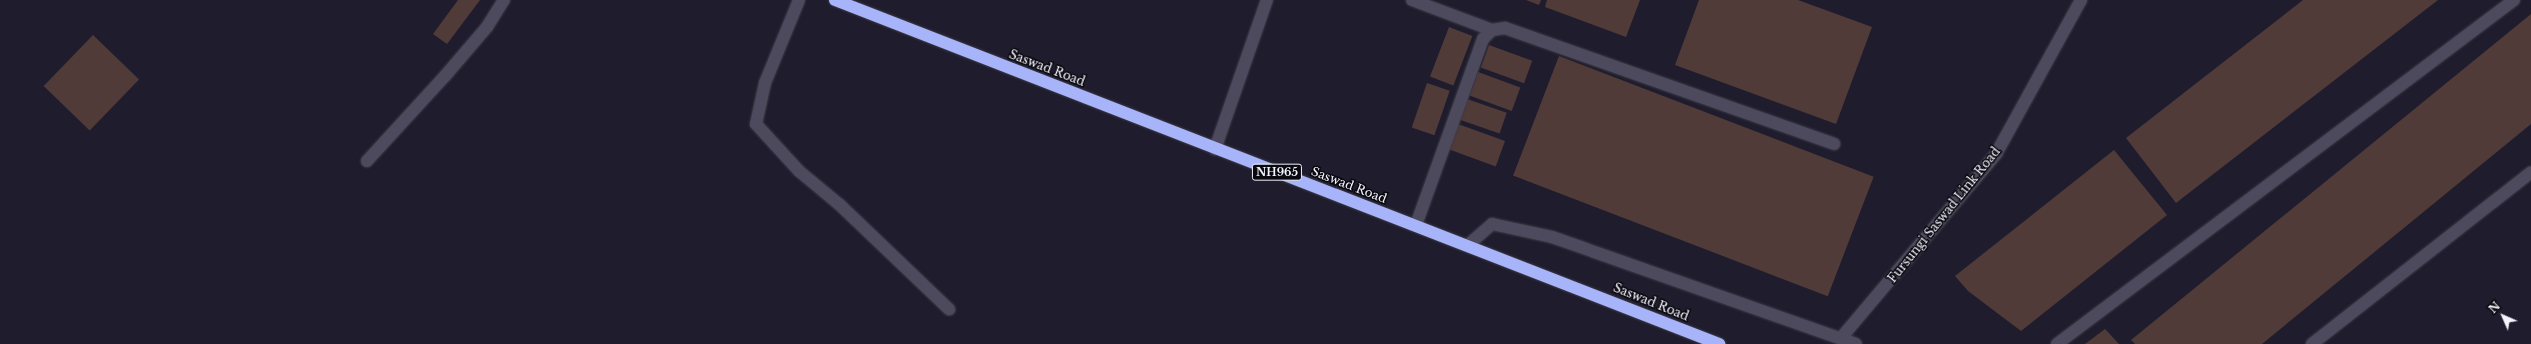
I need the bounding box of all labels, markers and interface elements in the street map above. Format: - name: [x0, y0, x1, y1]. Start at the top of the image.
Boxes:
- street label: Saswad Road: [1007, 47, 1087, 89]
- street label: Fursungi Saswad Link Road: [1885, 144, 2003, 286]
- road number: NH965: [1251, 163, 1303, 181]
- street label: Saswad Road: [1309, 164, 1389, 206]
- street label: Saswad Road: [1611, 280, 1691, 324]
- north arrow: [2483, 296, 2523, 336]
- text: N: [2486, 299, 2503, 316]

